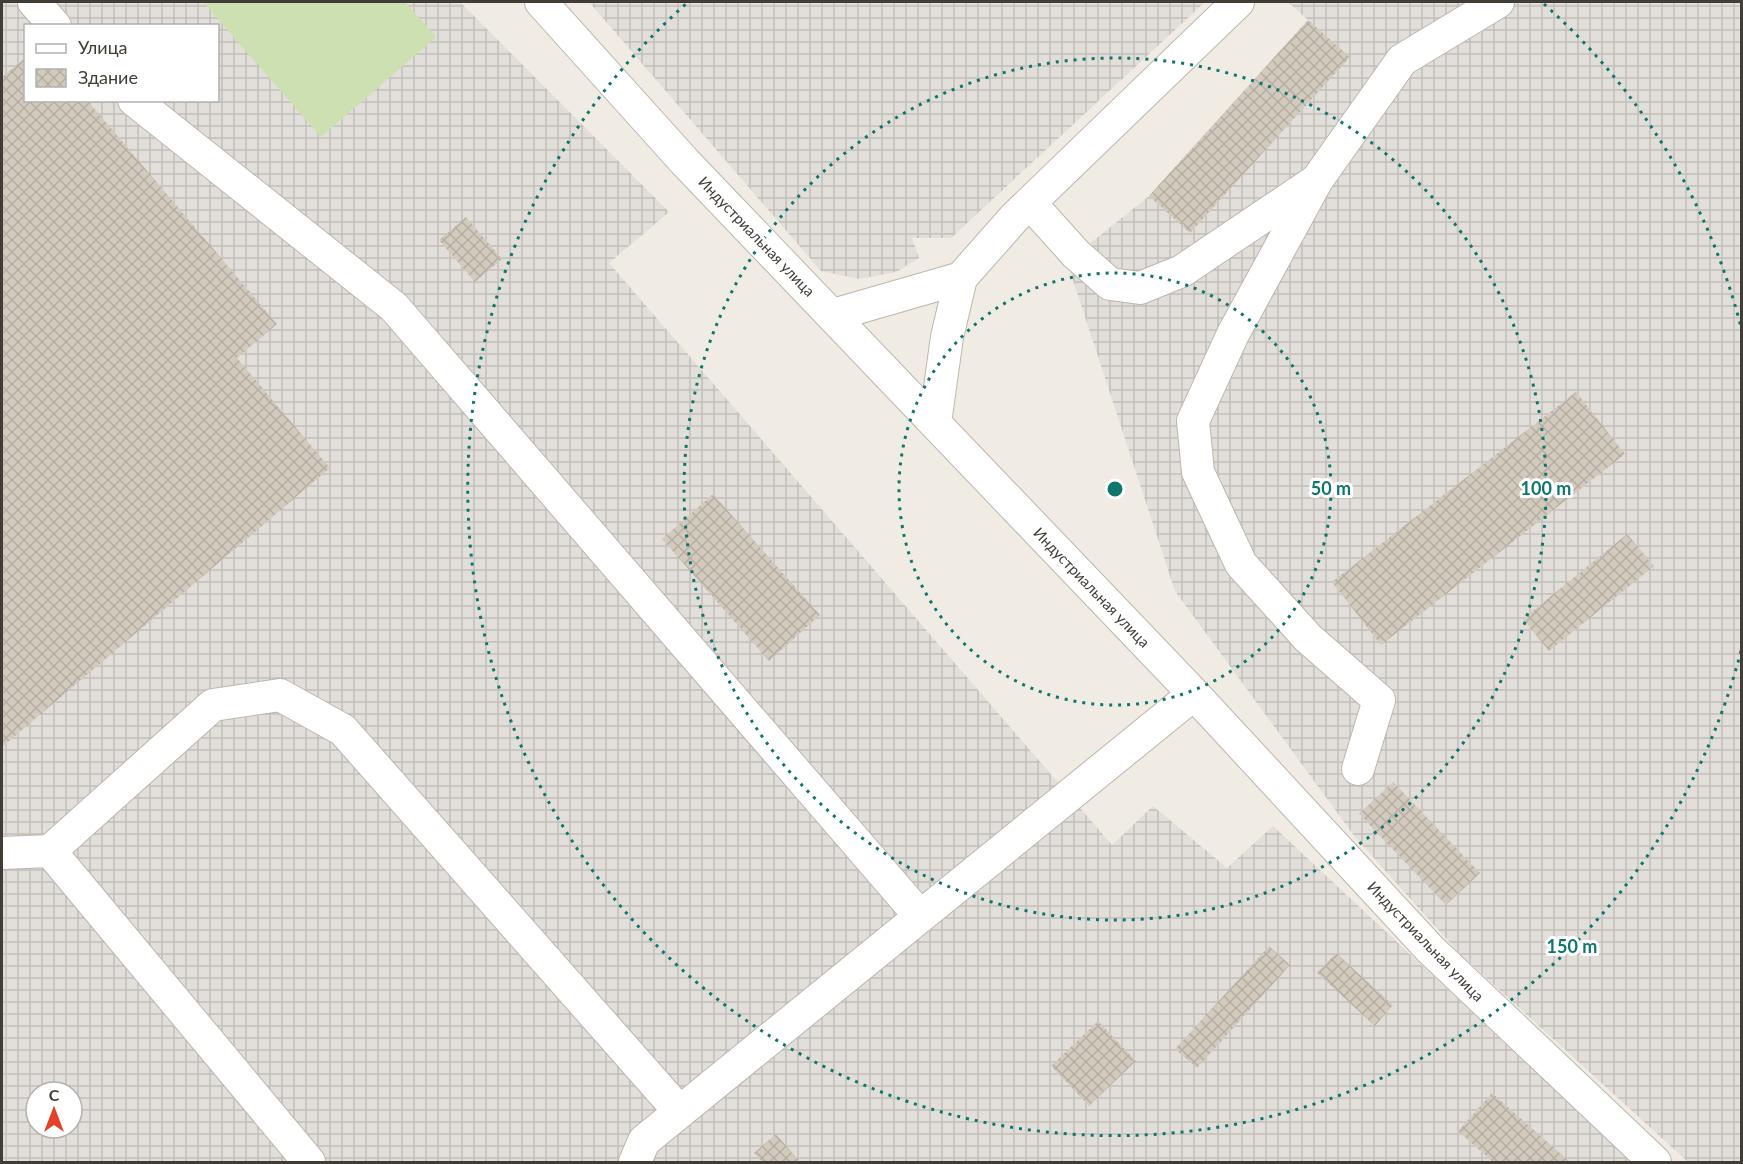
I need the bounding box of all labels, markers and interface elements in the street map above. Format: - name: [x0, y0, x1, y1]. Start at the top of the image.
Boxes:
- legend: [24, 24, 219, 102]
- text: Улица: [78, 36, 128, 58]
- text: Здание: [78, 66, 138, 88]
- street label: Индустриальная улица: [695, 172, 819, 300]
- text: 50 m: [1311, 477, 1351, 499]
- text: 100 m: [1521, 477, 1571, 499]
- centre of rings: [1105, 479, 1125, 499]
- street label: Индустриальная улица: [1030, 523, 1154, 651]
- street label: Индустриальная улица: [1364, 877, 1488, 1005]
- text: 150 m: [1547, 935, 1597, 957]
- north arrow: [24, 1080, 84, 1140]
- text: С: [49, 1085, 60, 1104]

